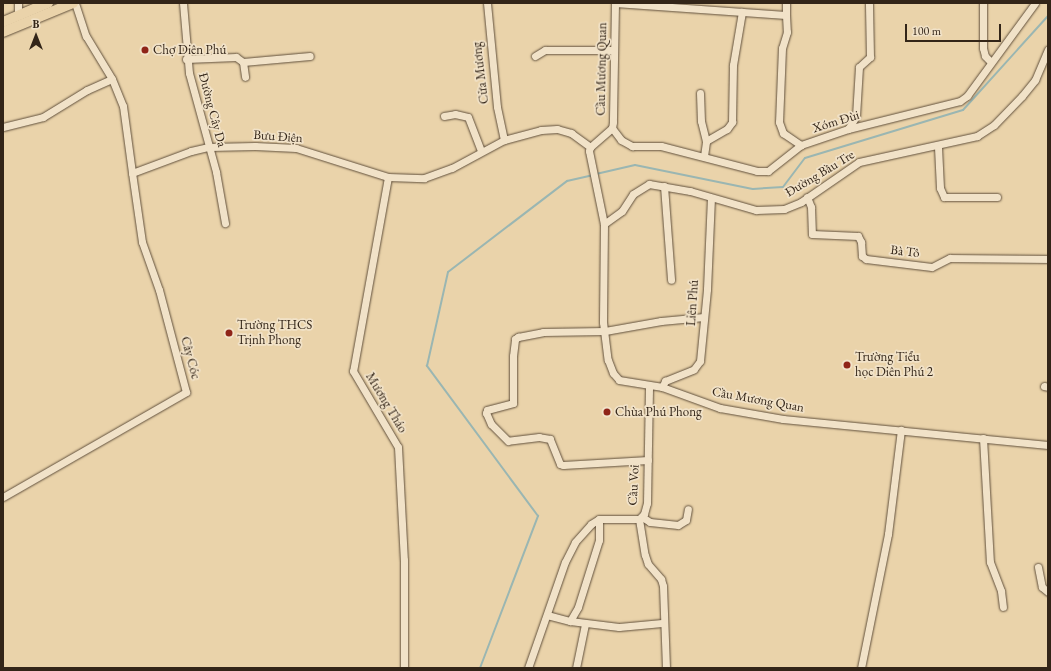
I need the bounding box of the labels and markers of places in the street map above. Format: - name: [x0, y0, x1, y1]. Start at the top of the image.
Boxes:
- place label: Chợ Diên Phú: [153, 42, 226, 58]
- marker: Chợ Diên Phú: [140, 45, 150, 55]
- place label: Trường THCS Trịnh Phong: [237, 318, 312, 349]
- marker: Trường THCS Trịnh Phong: [224, 328, 234, 338]
- place label: Trường Tiểu học Diên Phú 2: [855, 350, 933, 381]
- marker: Trường Tiểu học Diên Phú 2: [842, 360, 852, 370]
- place label: Chùa Phú Phong: [615, 404, 702, 420]
- marker: Chùa Phú Phong: [602, 407, 612, 417]

